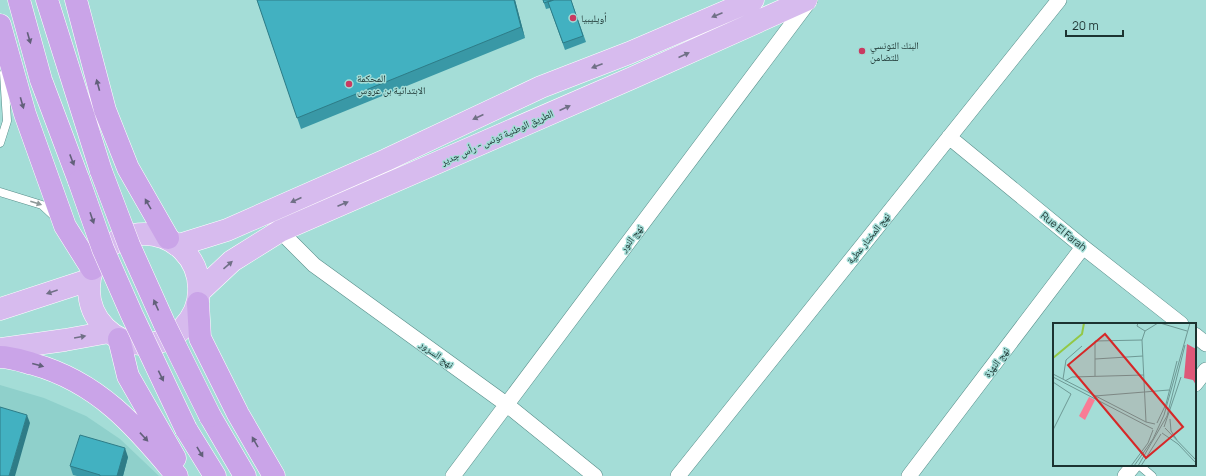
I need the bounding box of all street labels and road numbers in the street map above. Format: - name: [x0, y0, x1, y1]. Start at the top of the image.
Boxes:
- street label: الطريق الوطنية تونس - رأس جدير: [438, 106, 555, 169]
- street label: Rue El Farah: [1038, 208, 1090, 254]
- street label: نهج المختار عطية: [843, 209, 893, 266]
- street label: نهج النور: [615, 221, 646, 255]
- street label: نهج السرور: [416, 336, 457, 371]
- street label: نهج النهزة: [980, 344, 1012, 380]

